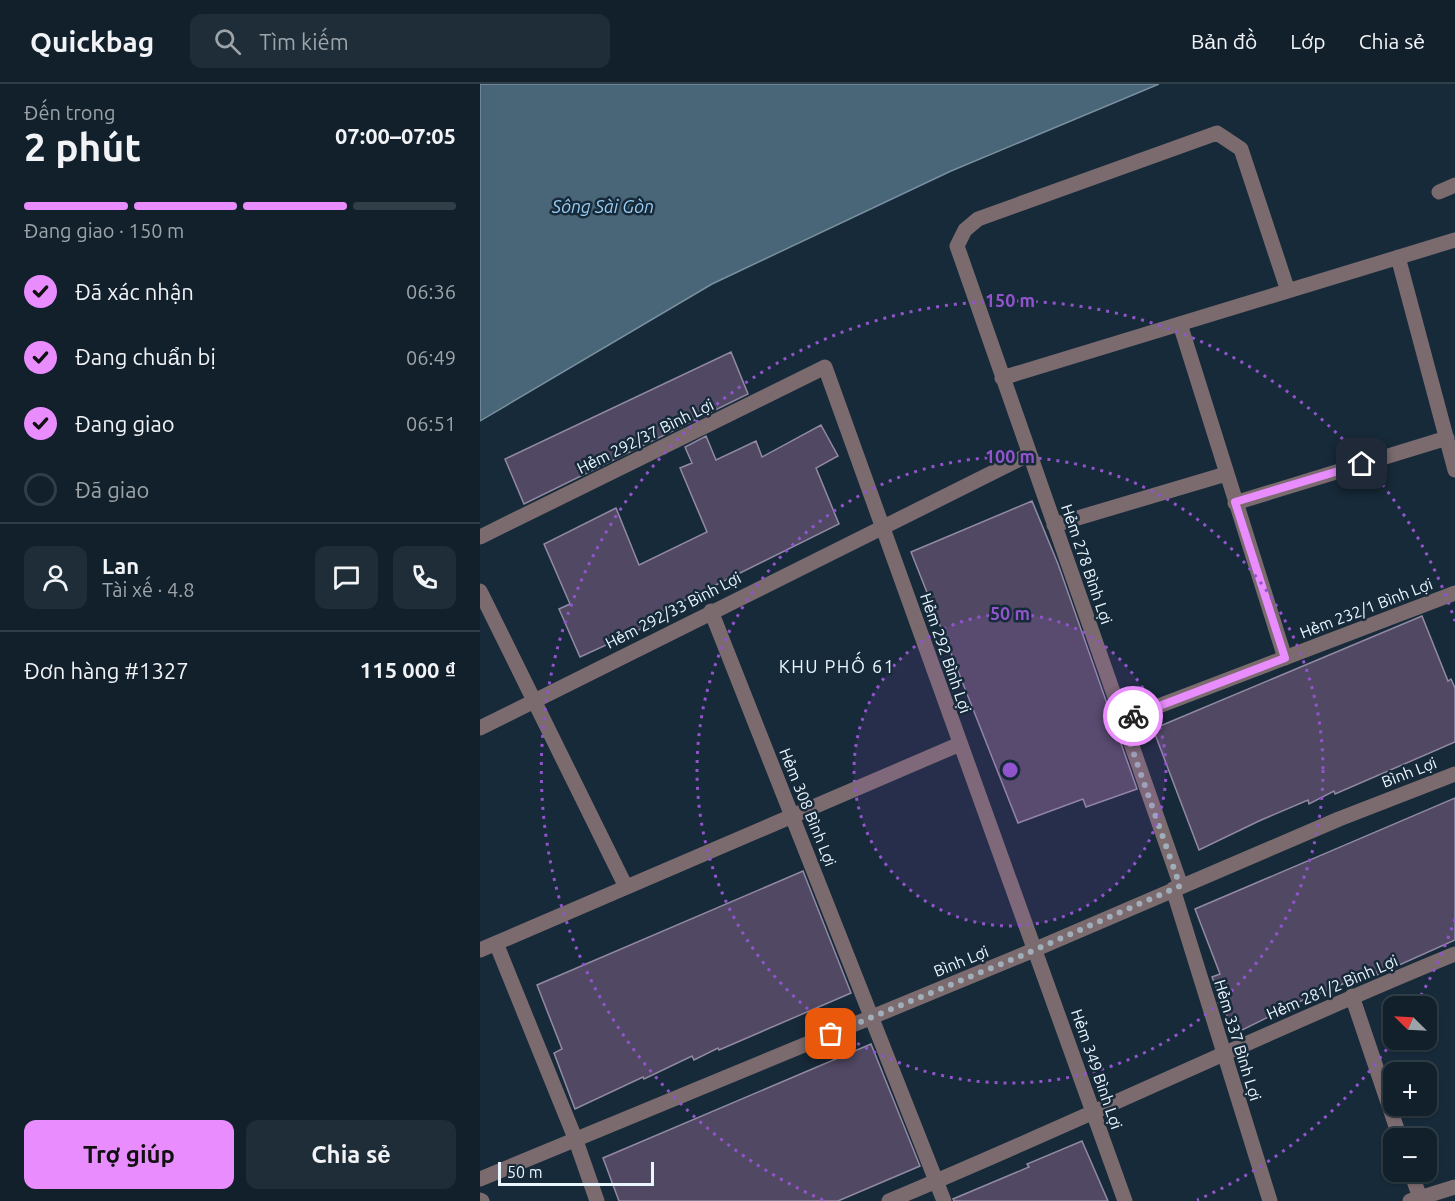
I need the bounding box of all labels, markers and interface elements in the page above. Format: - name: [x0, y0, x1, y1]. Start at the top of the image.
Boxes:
- search box: [190, 14, 610, 68]
- icon: search: [211, 25, 244, 58]
- text: Quickbag: [30, 26, 154, 57]
- text: Tìm kiếm: [259, 29, 349, 54]
- text: Bản đồ: [1191, 29, 1257, 53]
- text: Lớp: [1290, 29, 1326, 53]
- text: Chia sẻ: [1359, 29, 1425, 53]
- text: Đến trong: [24, 101, 115, 124]
- text: 07:00–07:05: [335, 123, 456, 148]
- text: 2 phút: [24, 125, 141, 168]
- water label: Sông Sài Gòn: [551, 196, 654, 216]
- text: Đang giao · 150 m: [24, 219, 184, 242]
- icon: check: [24, 275, 57, 308]
- text: Đã xác nhận: [75, 279, 194, 304]
- text: 06:36: [406, 280, 456, 303]
- text: 150 m: [985, 290, 1035, 310]
- icon: check: [24, 341, 57, 374]
- text: Đang chuẩn bị: [75, 344, 216, 369]
- text: 06:49: [406, 346, 456, 369]
- street label: Hẻm 292/37 Bình Lợi: [574, 395, 716, 477]
- icon: check: [24, 407, 57, 440]
- text: Đang giao: [75, 411, 175, 436]
- text: 06:51: [406, 412, 456, 435]
- pin: [1336, 438, 1387, 489]
- text: 100 m: [985, 446, 1035, 466]
- icon: home: [1345, 447, 1378, 480]
- text: Đã giao: [75, 477, 149, 502]
- street label: Hẻm 278 Bình Lợi: [1058, 502, 1116, 626]
- button: person: [24, 546, 87, 609]
- button: chat: [315, 546, 378, 609]
- button: phone: [393, 546, 456, 609]
- text: Lan: [102, 553, 139, 578]
- street label: Hẻm 292/33 Bình Lợi: [602, 568, 744, 652]
- street label: Hẻm 232/1 Bình Lợi: [1297, 574, 1435, 642]
- text: Tài xế · 4.8: [102, 578, 195, 601]
- street label: Hẻm 292 Bình Lợi: [917, 591, 975, 715]
- text: 50 m: [990, 603, 1030, 623]
- district label: KHU PHỐ 61: [779, 651, 895, 676]
- text: 115 000 ₫: [360, 657, 456, 682]
- text: Đơn hàng #1327: [24, 658, 189, 683]
- courier: [1103, 686, 1163, 746]
- icon: bike: [1117, 700, 1150, 733]
- street label: Hẻm 308 Bình Lợi: [776, 745, 840, 869]
- street label: Bình Lợi: [1379, 753, 1439, 791]
- centre of rings: [1000, 760, 1020, 780]
- street label: Bình Lợi: [931, 942, 991, 980]
- street label: Hẻm 281/2 Bình Lợi: [1264, 951, 1400, 1023]
- street label: Hẻm 337 Bình Lợi: [1211, 977, 1265, 1103]
- north arrow: [1383, 996, 1437, 1050]
- map controls: [1383, 996, 1437, 1182]
- street label: Hẻm 349 Bình Lợi: [1068, 1007, 1126, 1131]
- pin: [805, 1008, 856, 1059]
- icon: bag: [814, 1017, 847, 1050]
- button: +: [1383, 1062, 1437, 1116]
- button: Trợ giúp: [24, 1120, 234, 1189]
- button: Chia sẻ: [246, 1120, 456, 1189]
- button: −: [1383, 1128, 1437, 1182]
- scale bar: [498, 1159, 654, 1186]
- text: 50 m: [507, 1163, 543, 1181]

